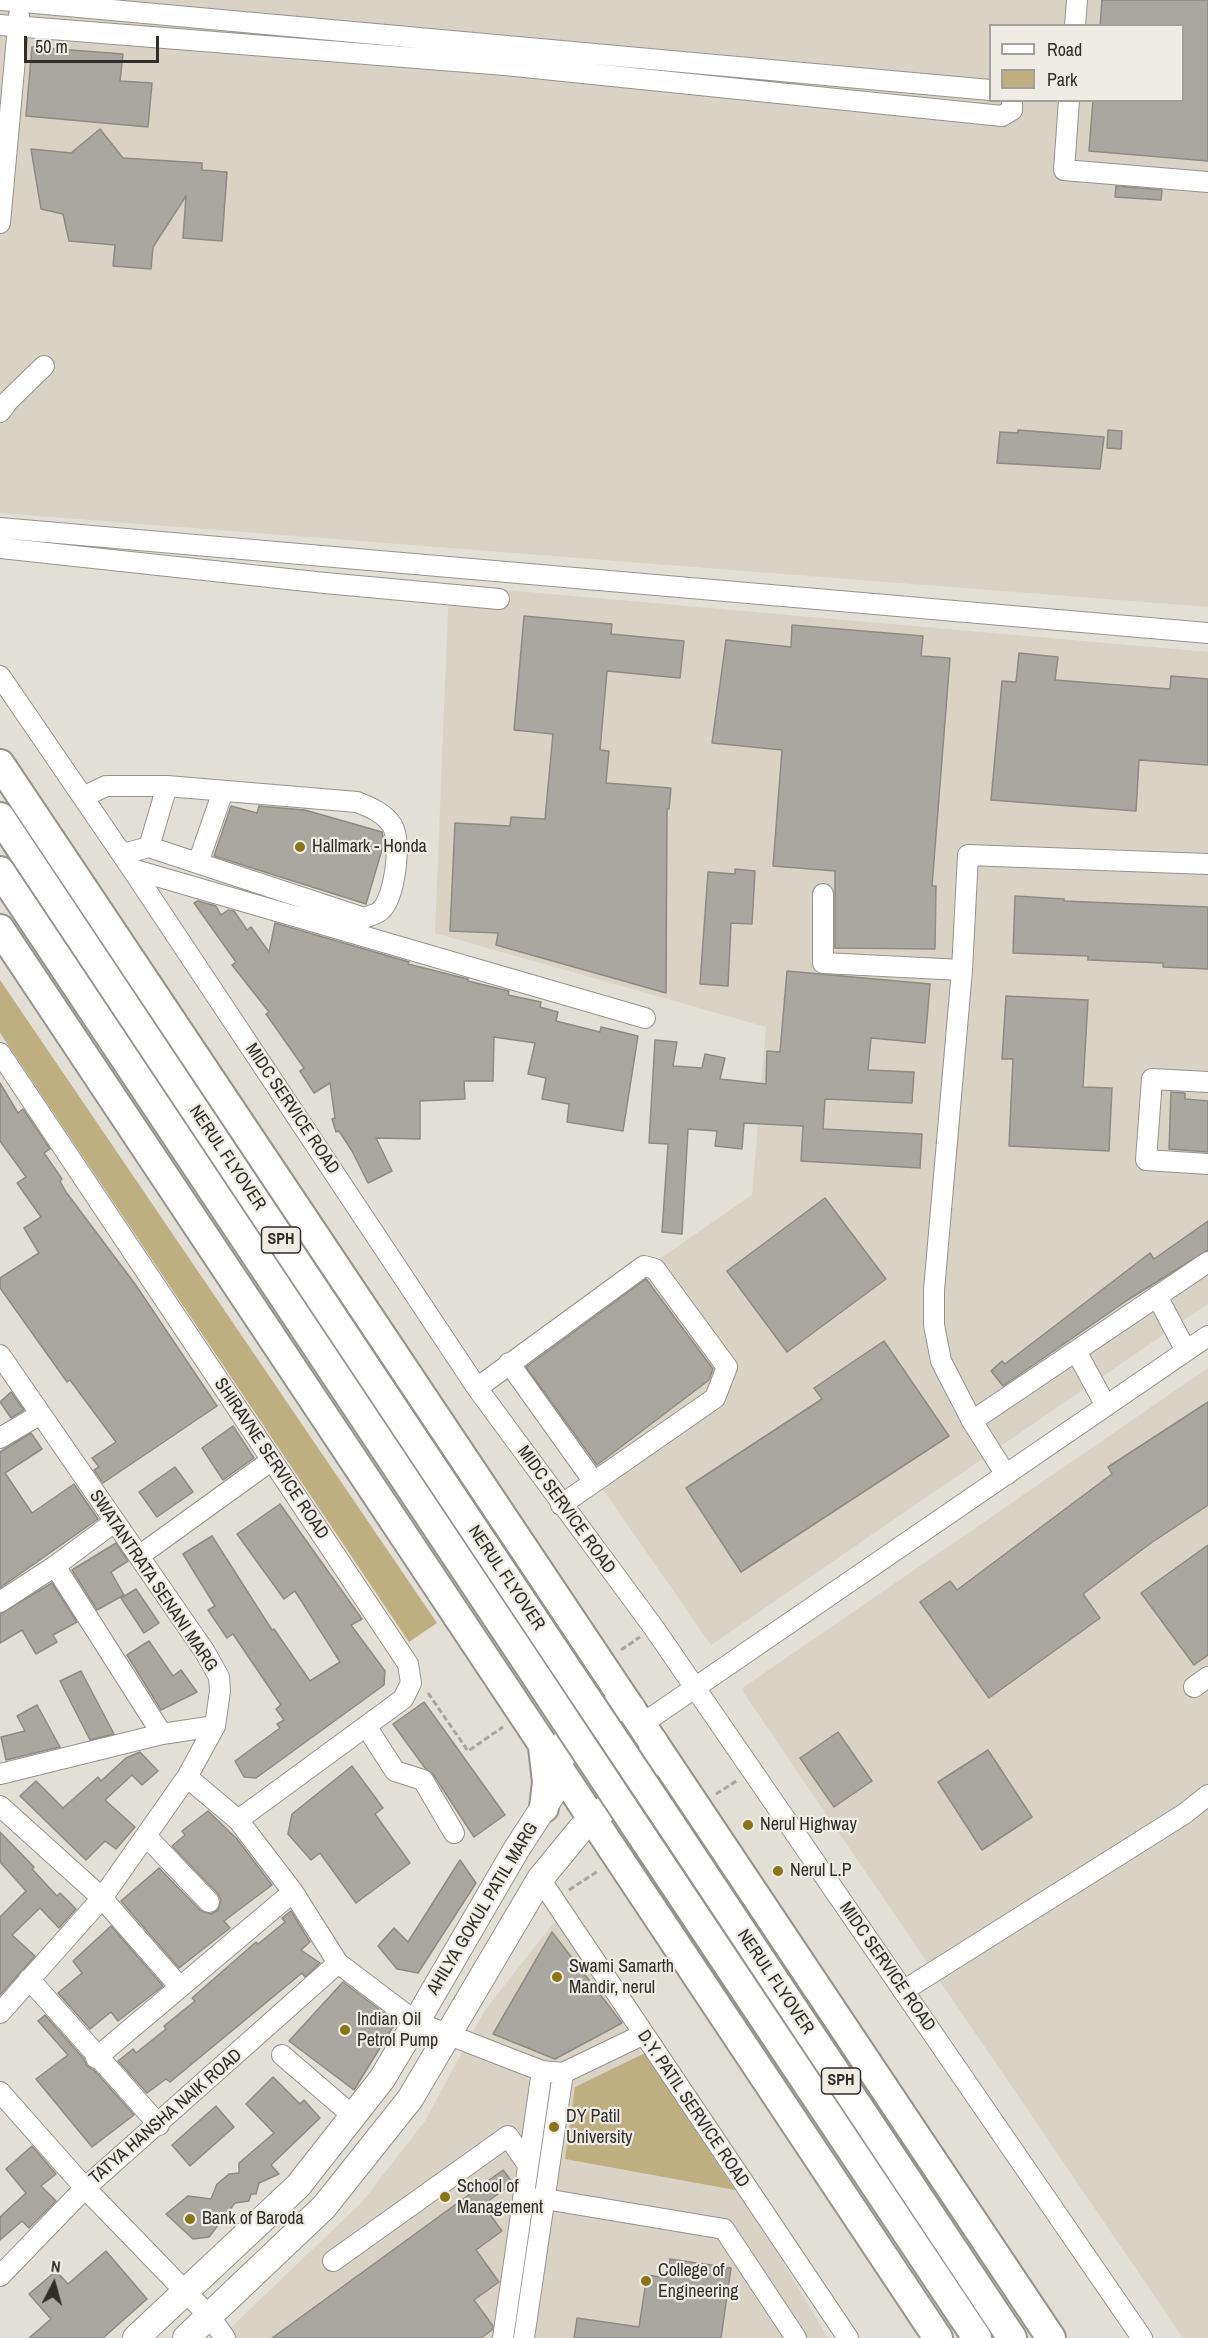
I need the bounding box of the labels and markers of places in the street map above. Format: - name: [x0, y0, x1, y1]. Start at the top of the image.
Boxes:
- place label: Hallmark - Honda: [312, 836, 427, 858]
- marker: Hallmark - Honda: [293, 840, 307, 854]
- place label: Nerul Highway: [760, 1814, 857, 1836]
- marker: Nerul Highway: [741, 1818, 755, 1832]
- place label: Nerul L.P: [790, 1860, 852, 1882]
- marker: Nerul L.P: [771, 1864, 785, 1878]
- place label: Swami Samarth Mandir, nerul: [569, 1956, 674, 1998]
- marker: Swami Samarth Mandir, nerul: [550, 1970, 564, 1984]
- place label: Indian Oil Petrol Pump: [357, 2009, 438, 2052]
- marker: Indian Oil Petrol Pump: [338, 2023, 352, 2037]
- place label: DY Patil University: [566, 2106, 632, 2148]
- marker: DY Patil University: [547, 2120, 561, 2134]
- place label: School of Management: [457, 2176, 543, 2218]
- marker: School of Management: [438, 2190, 452, 2204]
- place label: Bank of Baroda: [202, 2208, 304, 2230]
- marker: Bank of Baroda: [183, 2212, 197, 2226]
- place label: College of Engineering: [658, 2260, 738, 2302]
- marker: College of Engineering: [639, 2274, 653, 2288]

